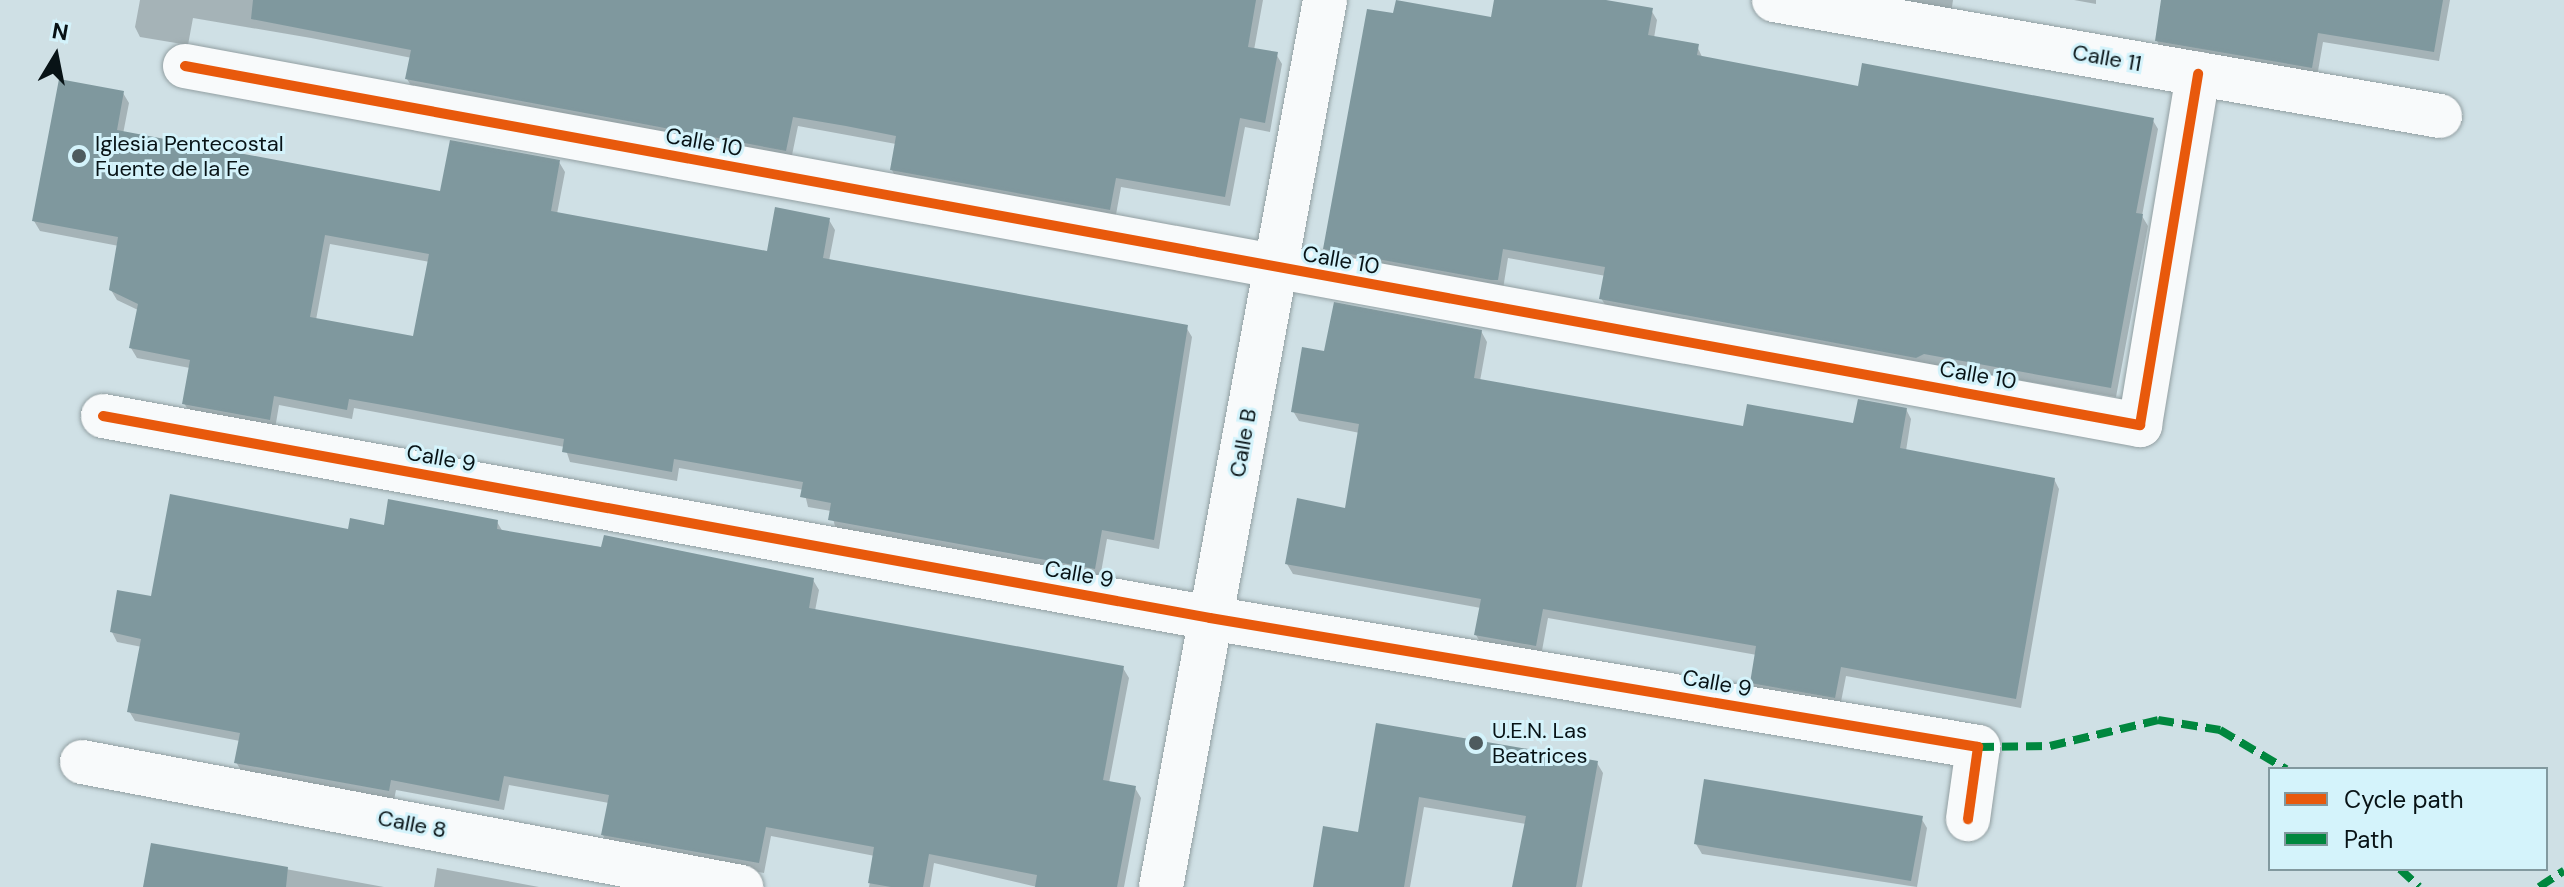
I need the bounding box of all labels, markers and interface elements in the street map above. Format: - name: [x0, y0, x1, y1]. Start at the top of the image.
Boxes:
- north arrow: [16, 16, 96, 96]
- text: N: [50, 16, 71, 48]
- street label: Calle 11: [2070, 39, 2144, 77]
- street label: Calle 10: [663, 122, 745, 162]
- place label: Iglesia Pentecostal Fuente de la Fe: [95, 130, 284, 182]
- marker: Iglesia Pentecostal Fuente de la Fe: [70, 147, 88, 165]
- street label: Calle 10: [1300, 240, 1382, 280]
- street label: Calle 10: [1937, 355, 2019, 395]
- street label: Calle B: [1224, 407, 1262, 479]
- street label: Calle 9: [404, 439, 478, 477]
- street label: Calle 9: [1042, 555, 1116, 593]
- street label: Calle 9: [1680, 664, 1754, 702]
- place label: U.E.N. Las Beatrices: [1492, 717, 1588, 768]
- marker: U.E.N. Las Beatrices: [1467, 734, 1485, 752]
- legend: [2268, 767, 2548, 871]
- text: Cycle path: [2344, 784, 2463, 815]
- street label: Calle 8: [375, 804, 449, 844]
- text: Path: [2344, 824, 2393, 855]

